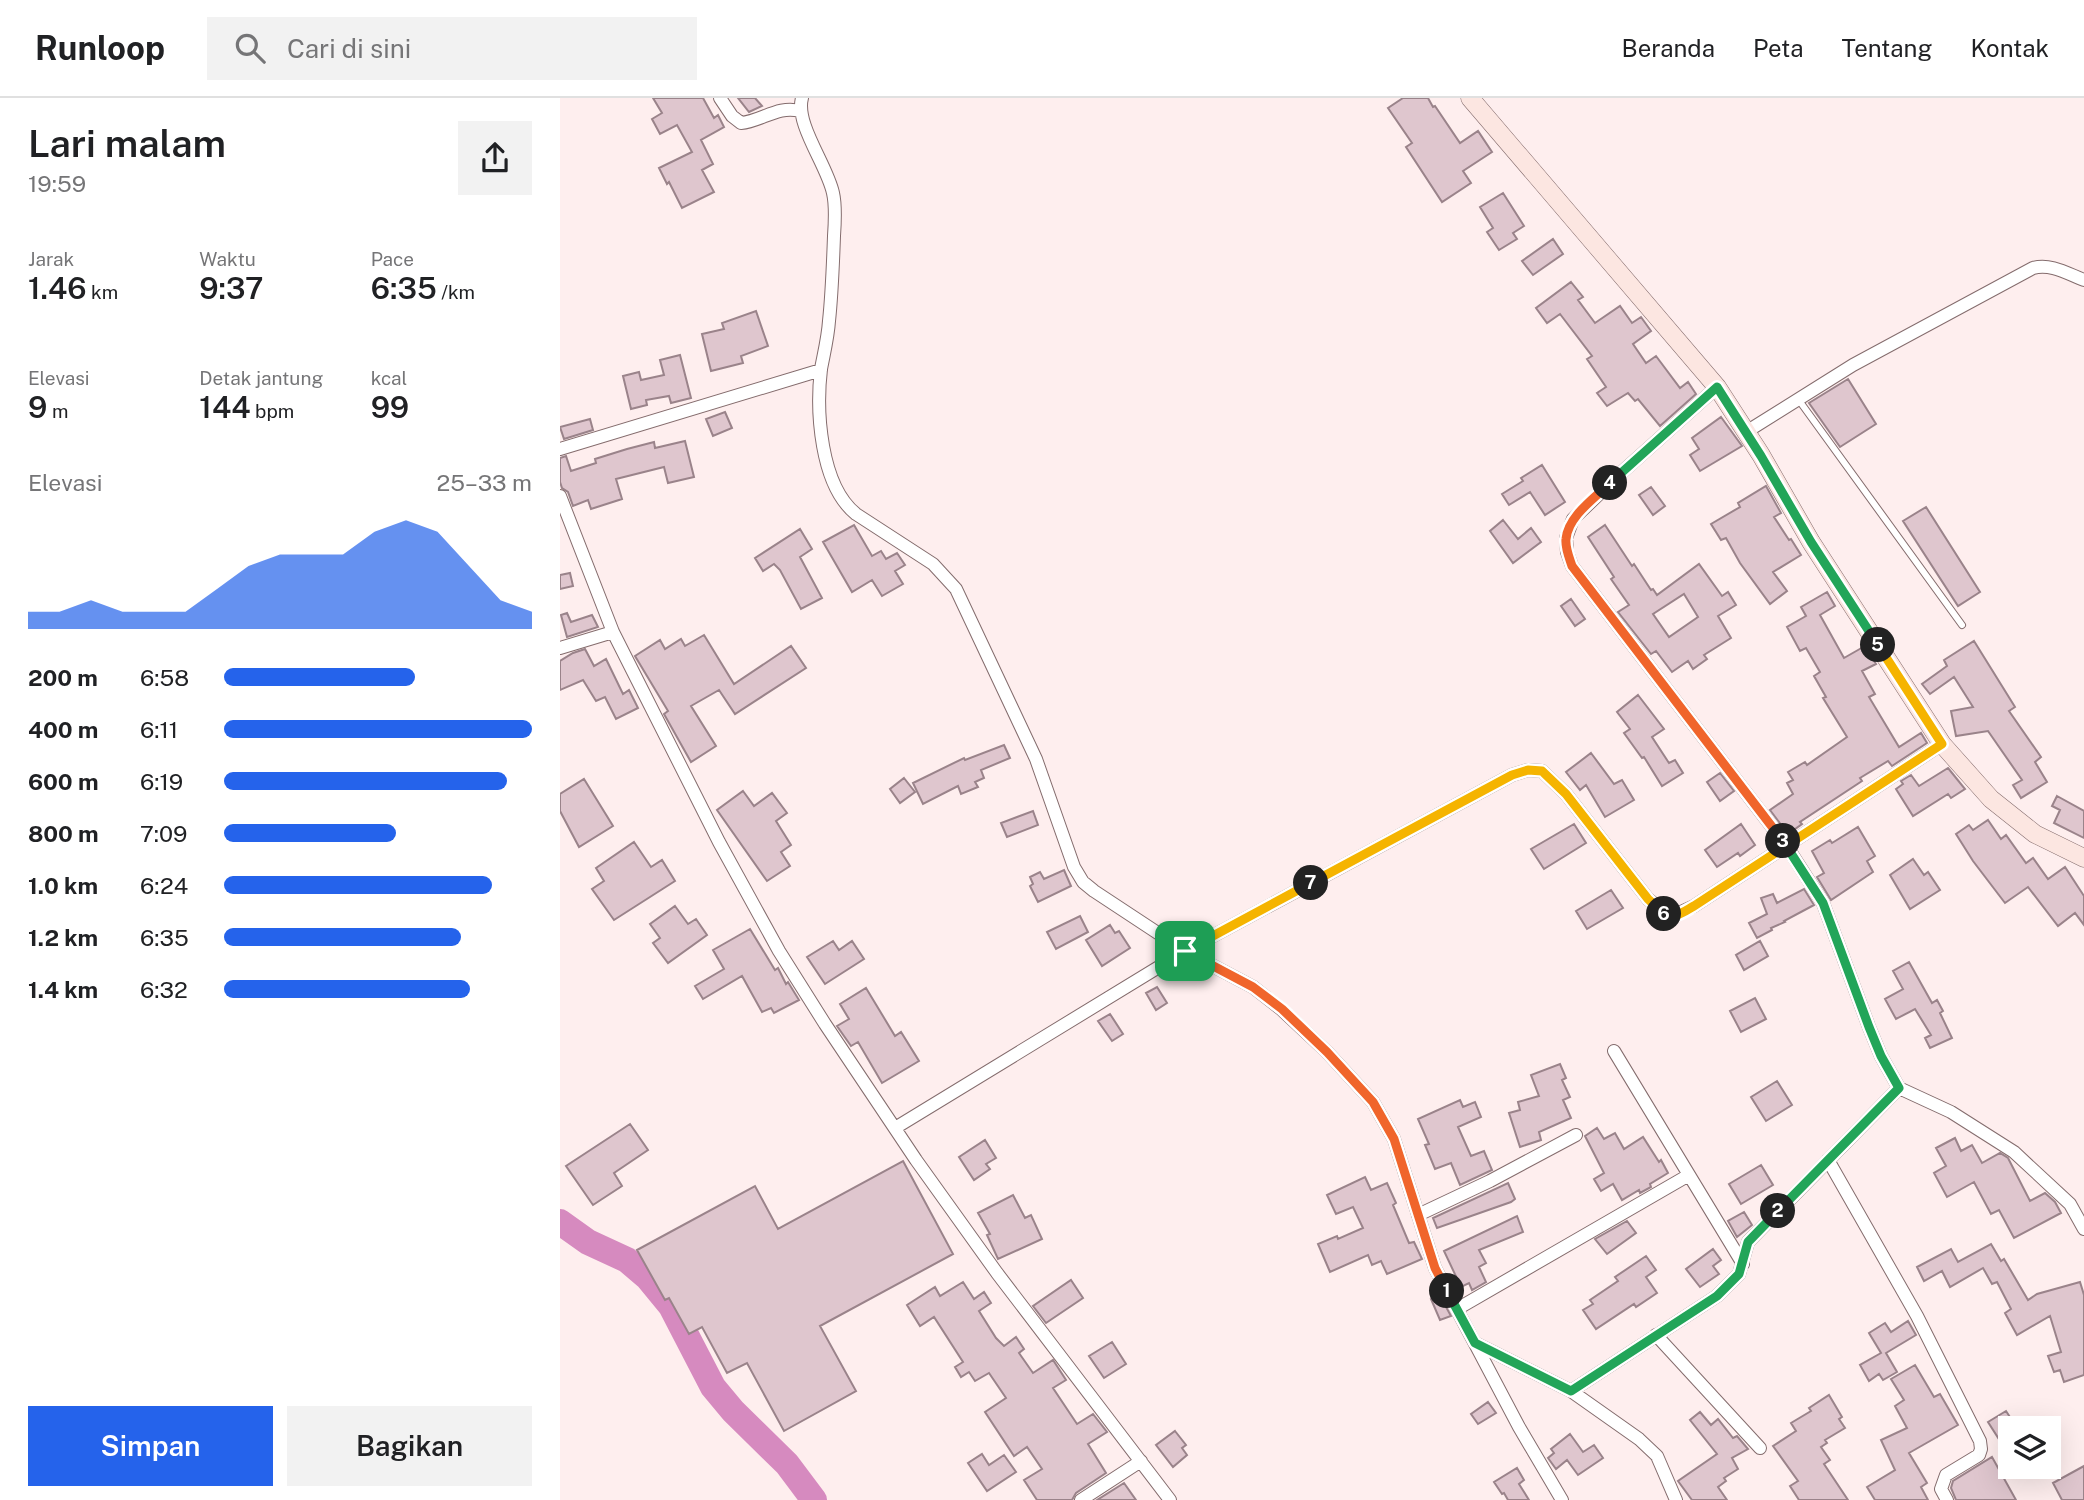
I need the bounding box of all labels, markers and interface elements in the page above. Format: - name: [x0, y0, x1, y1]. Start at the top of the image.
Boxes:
- search box: [207, 17, 697, 80]
- text: Runloop: [35, 29, 165, 67]
- icon: search: [231, 29, 269, 67]
- text: Cari di sini: [287, 33, 411, 64]
- text: Beranda: [1621, 34, 1715, 62]
- text: Peta: [1753, 34, 1804, 62]
- text: Tentang: [1842, 34, 1932, 62]
- text: Kontak: [1970, 34, 2049, 62]
- text: Lari malam: [28, 121, 226, 166]
- button: share: [458, 121, 532, 195]
- text: 19:59: [28, 170, 86, 197]
- text: Jarak: [28, 248, 74, 270]
- text: Waktu: [199, 248, 256, 270]
- text: Pace: [371, 248, 414, 270]
- text: 1.46: [28, 270, 87, 306]
- text: 9:37: [199, 270, 264, 306]
- text: 6:35: [371, 270, 437, 306]
- text: km: [87, 281, 118, 303]
- text: /km: [437, 281, 475, 303]
- text: Elevasi: [28, 367, 89, 389]
- text: Detak jantung: [199, 367, 323, 389]
- text: kcal: [371, 367, 407, 389]
- text: 9: [28, 389, 47, 425]
- text: 144: [199, 389, 251, 425]
- text: 99: [371, 389, 409, 425]
- text: m: [47, 400, 68, 422]
- text: bpm: [251, 400, 294, 422]
- pin: 4: [1592, 466, 1628, 500]
- text: Elevasi: [28, 469, 102, 496]
- text: 25–33 m: [436, 469, 532, 496]
- text: 4: [1603, 471, 1616, 493]
- pin: 5: [1860, 628, 1896, 662]
- text: 5: [1871, 633, 1884, 655]
- text: 200 m: [28, 664, 98, 691]
- text: 6:58: [140, 664, 189, 691]
- text: 400 m: [28, 716, 98, 743]
- text: 6:11: [140, 716, 178, 743]
- text: 600 m: [28, 768, 98, 795]
- text: 6:19: [140, 768, 183, 795]
- text: 800 m: [28, 820, 99, 847]
- text: 7:09: [140, 820, 187, 847]
- pin: 3: [1766, 824, 1800, 858]
- text: 3: [1776, 829, 1789, 851]
- pin: 7: [1294, 866, 1328, 900]
- text: 7: [1305, 871, 1316, 893]
- text: 1.0 km: [28, 872, 98, 899]
- text: 6:24: [140, 872, 188, 899]
- pin: 6: [1646, 896, 1682, 932]
- text: 6: [1657, 902, 1670, 924]
- pin: [1155, 921, 1215, 981]
- text: 1.2 km: [28, 924, 98, 951]
- text: 6:35: [140, 924, 189, 951]
- icon: arrive: [1166, 932, 1204, 970]
- text: 1.4 km: [28, 976, 98, 1003]
- text: 6:32: [140, 976, 188, 1003]
- pin: 2: [1760, 1194, 1796, 1228]
- text: 2: [1771, 1199, 1784, 1221]
- pin: 1: [1430, 1274, 1464, 1308]
- text: 1: [1442, 1279, 1451, 1301]
- button: Simpan: [28, 1406, 273, 1486]
- button: Bagikan: [287, 1406, 532, 1486]
- map controls: [1998, 1416, 2061, 1479]
- button: layers: [1998, 1416, 2061, 1479]

